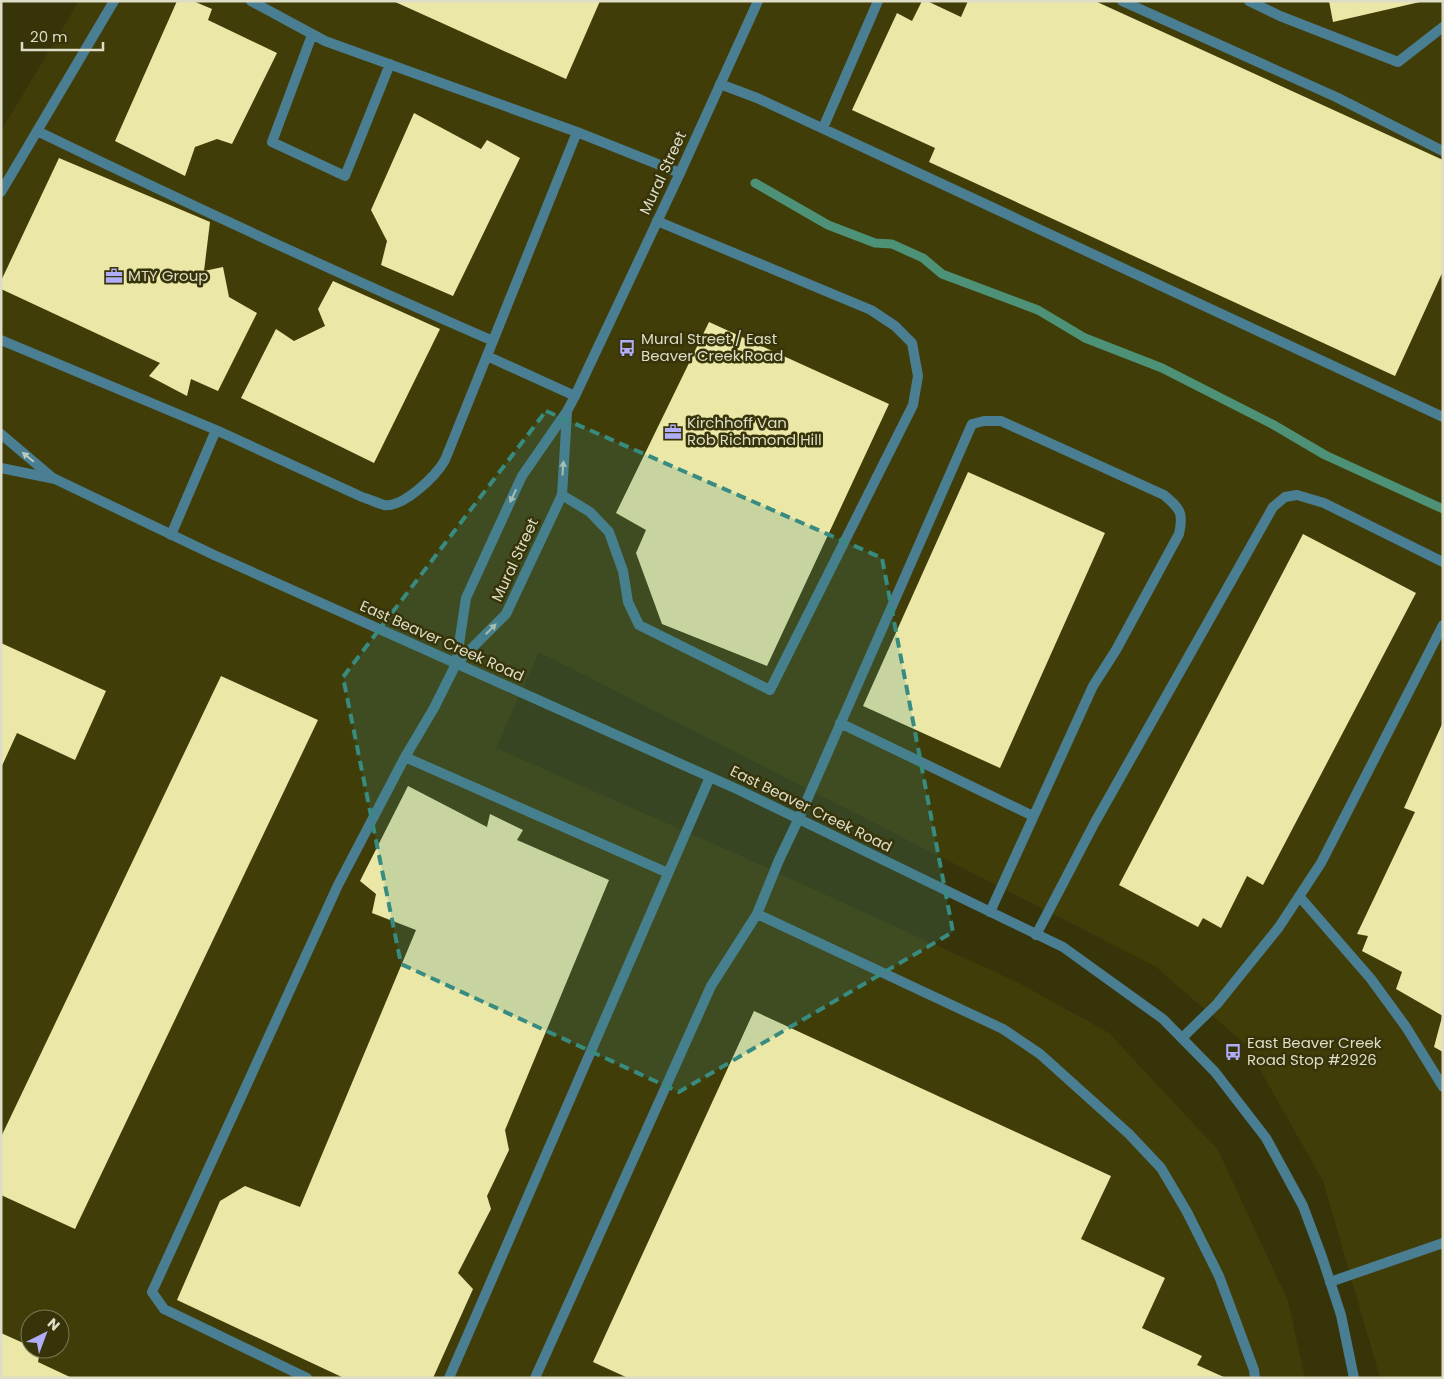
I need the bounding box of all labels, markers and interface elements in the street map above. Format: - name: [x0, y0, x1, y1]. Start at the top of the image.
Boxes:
- scale bar: [22, 20, 104, 52]
- text: 20 m: [30, 26, 68, 47]
- street label: Mural Street: [634, 128, 691, 218]
- place label: MTY Group: [128, 265, 208, 286]
- office icon: MTY Group: [104, 266, 124, 286]
- place label: Mural Street / East Beaver Creek Road: [641, 328, 783, 366]
- bus stop icon: Mural Street / East Beaver Creek Road: [617, 338, 637, 358]
- place label: Kirchhoff Van Rob Richmond Hill: [687, 412, 822, 450]
- office icon: Kirchhoff Van Rob Richmond Hill: [663, 422, 683, 442]
- one-way arrow: [22, 451, 35, 462]
- one-way arrow: [560, 460, 568, 476]
- one-way arrow: [509, 489, 517, 503]
- street label: Mural Street: [486, 515, 543, 605]
- street label: East Beaver Creek Road: [357, 595, 528, 686]
- one-way arrow: [485, 623, 497, 635]
- street label: East Beaver Creek Road: [727, 760, 896, 857]
- place label: East Beaver Creek Road Stop #2926: [1247, 1032, 1382, 1070]
- bus stop icon: East Beaver Creek Road Stop #2926: [1223, 1042, 1243, 1062]
- north arrow: [20, 1309, 70, 1359]
- text: N: [43, 1313, 64, 1335]

